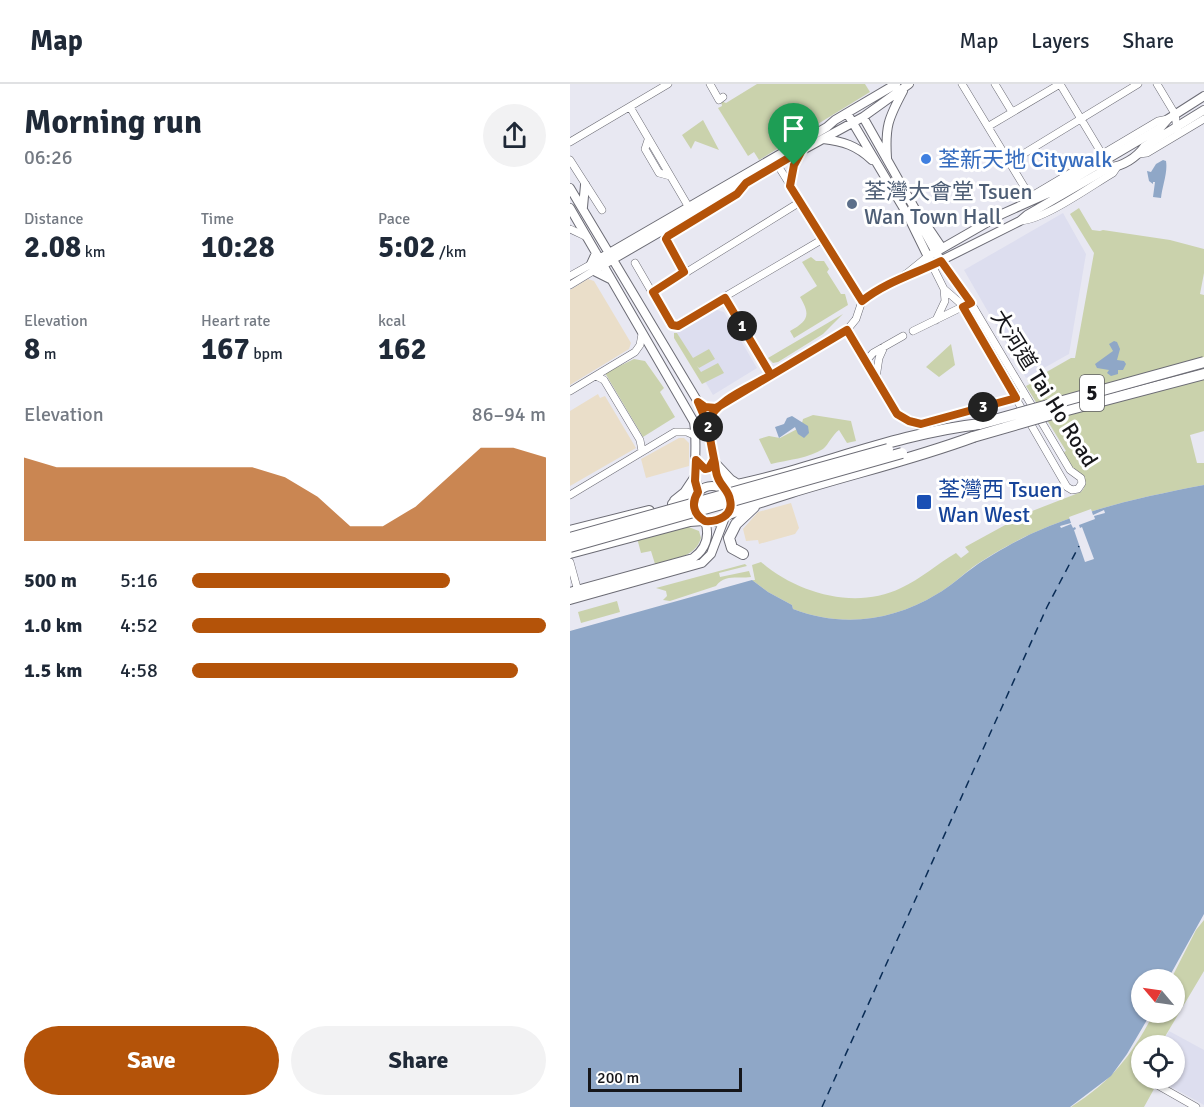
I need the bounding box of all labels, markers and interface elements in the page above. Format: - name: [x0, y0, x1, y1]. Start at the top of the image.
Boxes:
- text: Map: [30, 24, 83, 58]
- text: Map: [960, 28, 998, 54]
- text: Layers: [1031, 28, 1089, 54]
- text: Share: [1122, 28, 1174, 54]
- text: Morning run: [24, 102, 202, 143]
- pin: [768, 103, 819, 165]
- button: share: [483, 104, 546, 167]
- icon: arrive: [777, 112, 810, 145]
- text: 06:26: [24, 145, 73, 170]
- place label: 荃新天地 Citywalk: [938, 146, 1112, 173]
- marker: 荃新天地 Citywalk: [919, 152, 933, 166]
- place label: 荃灣大會堂 Tsuen Wan Town Hall: [864, 178, 1033, 230]
- marker: 荃灣大會堂 Tsuen Wan Town Hall: [845, 197, 859, 211]
- text: Distance: [24, 209, 84, 229]
- text: Time: [201, 209, 234, 229]
- text: Pace: [378, 209, 410, 229]
- text: 2.08: [24, 229, 81, 266]
- text: 10:28: [201, 229, 275, 266]
- text: 5:02: [378, 229, 435, 266]
- text: km: [81, 242, 106, 262]
- text: /km: [435, 242, 467, 262]
- street label: 大河道 Tai Ho Road: [985, 305, 1104, 472]
- text: Elevation: [24, 311, 88, 331]
- text: Heart rate: [201, 311, 270, 331]
- text: kcal: [378, 311, 406, 331]
- pin: 1: [727, 311, 757, 341]
- text: 1: [738, 316, 746, 336]
- text: 8: [24, 331, 40, 368]
- text: 167: [201, 331, 250, 368]
- text: 162: [378, 331, 427, 368]
- text: m: [40, 344, 56, 364]
- text: bpm: [250, 344, 283, 364]
- road number: 5: [1080, 375, 1104, 411]
- pin: 3: [968, 392, 998, 422]
- text: 3: [979, 397, 987, 417]
- text: Elevation: [24, 402, 104, 427]
- text: 86–94 m: [472, 402, 546, 427]
- pin: 2: [693, 412, 723, 442]
- text: 2: [704, 417, 712, 437]
- place label: 荃灣西 Tsuen Wan West: [938, 476, 1063, 528]
- marker: 荃灣西 Tsuen Wan West: [915, 493, 933, 511]
- text: 500 m: [24, 568, 77, 593]
- text: 5:16: [120, 568, 158, 593]
- text: 1.0 km: [24, 613, 82, 638]
- text: 4:52: [120, 613, 158, 638]
- text: 1.5 km: [24, 658, 82, 683]
- text: 4:58: [120, 658, 158, 683]
- north arrow: [1131, 969, 1185, 1023]
- map controls: [1131, 969, 1185, 1089]
- button: Save: [24, 1026, 279, 1095]
- button: Share: [291, 1026, 546, 1095]
- button: locate: [1131, 1035, 1185, 1089]
- scale bar: [588, 1065, 742, 1092]
- text: 200 m: [597, 1068, 639, 1088]

